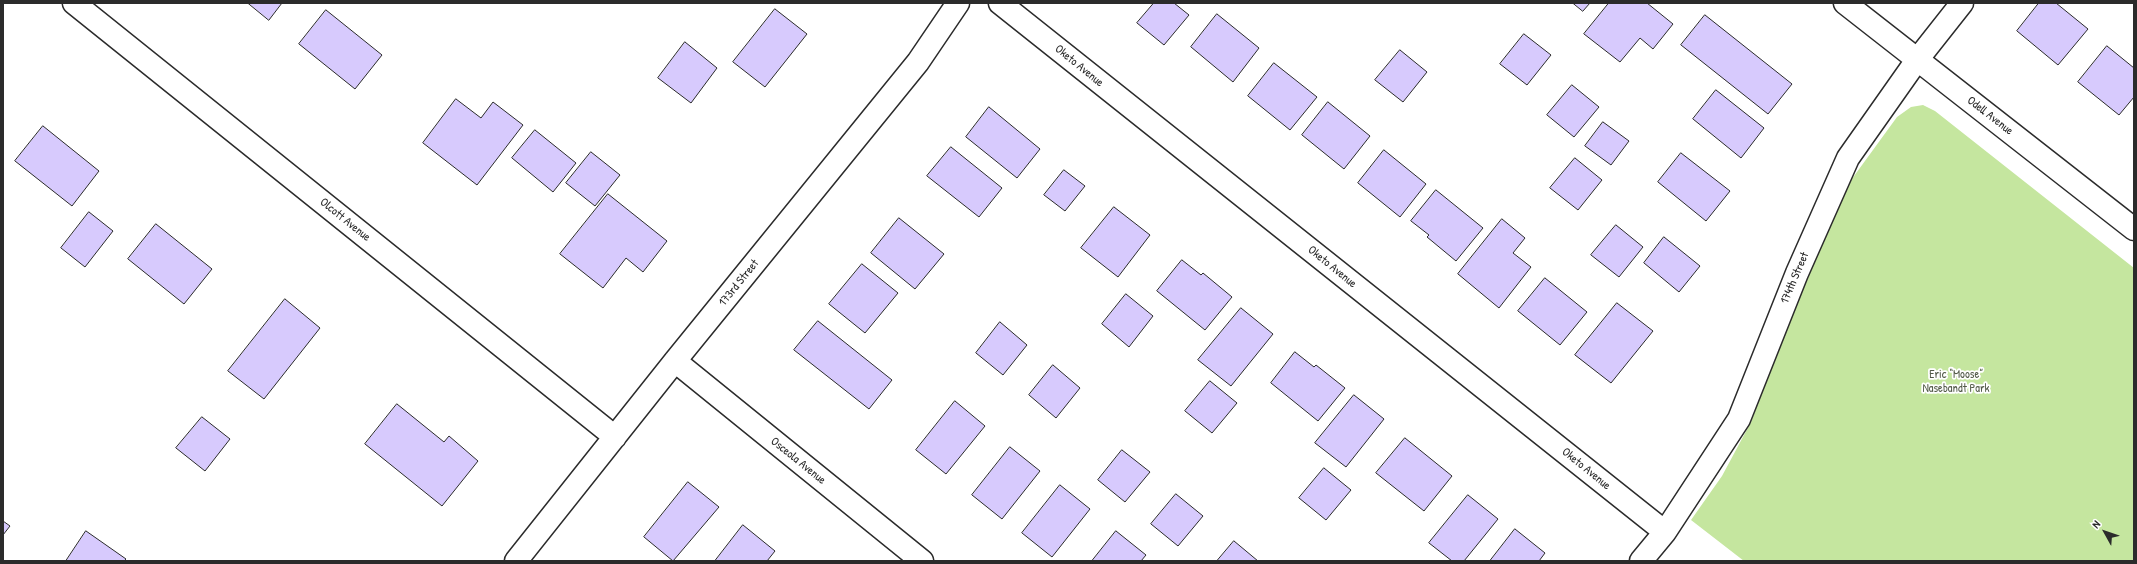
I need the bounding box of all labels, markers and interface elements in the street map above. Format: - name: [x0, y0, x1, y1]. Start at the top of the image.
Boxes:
- street label: Oketo Avenue: [1052, 42, 1106, 90]
- street label: Odell Avenue: [1964, 94, 2016, 138]
- street label: Olcott Avenue: [317, 195, 373, 245]
- street label: Oketo Avenue: [1305, 243, 1359, 291]
- street label: 174th Street: [1778, 250, 1812, 306]
- street label: 173rd Street: [716, 257, 762, 309]
- park label: Eric “Moose” Nasebandt Park: [1922, 368, 1990, 396]
- street label: Osceola Avenue: [768, 434, 828, 488]
- street label: Oketo Avenue: [1559, 445, 1613, 493]
- north arrow: [2085, 512, 2125, 552]
- text: N: [2089, 518, 2103, 531]

